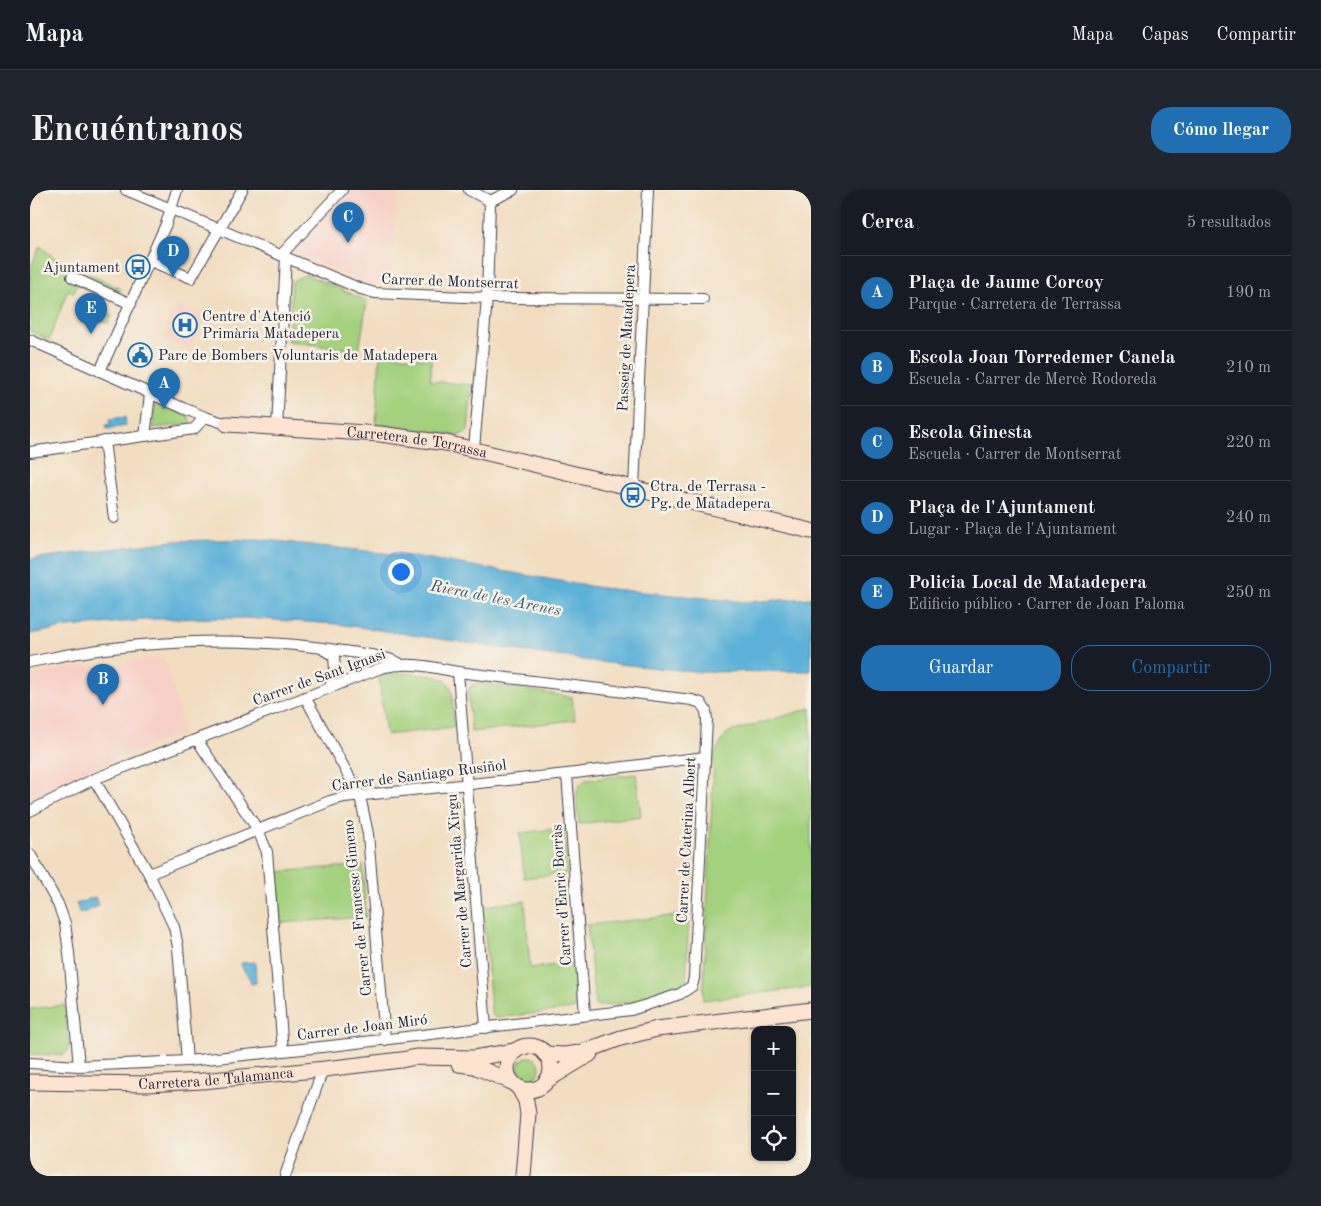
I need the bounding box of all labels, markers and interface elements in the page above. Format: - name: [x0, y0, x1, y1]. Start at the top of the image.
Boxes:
- text: Mapa: [25, 23, 84, 47]
- text: Mapa: [1071, 26, 1114, 44]
- text: Capas: [1142, 26, 1189, 44]
- text: Compartir: [1217, 26, 1296, 44]
- button: Cómo llegar: [1151, 107, 1291, 153]
- text: Encuéntranos: [30, 113, 243, 148]
- pin: C: [332, 202, 364, 243]
- text: Cerca: [861, 212, 914, 233]
- text: 5 resultados: [1187, 215, 1271, 231]
- pin: D: [157, 236, 189, 277]
- bus stop icon: Ajuntament: [125, 254, 151, 280]
- place label: Ajuntament: [43, 261, 120, 276]
- street label: Passeig de Matadepera: [616, 263, 639, 412]
- street label: Carrer de Montserrat: [381, 273, 519, 292]
- text: Plaça de Jaume Corcoy: [908, 274, 1104, 293]
- text: A: [871, 285, 883, 301]
- text: 190 m: [1226, 285, 1271, 301]
- pin: E: [75, 293, 107, 334]
- text: Parque · Carretera de Terrassa: [908, 297, 1122, 313]
- place label: Centre d'Atenció Primària Matadepera: [202, 310, 340, 342]
- hospital icon: Centre d'Atenció Primària Matadepera: [172, 312, 198, 338]
- public building icon: Parc de Bombers Voluntaris de Matadepera: [127, 342, 153, 368]
- place label: Parc de Bombers Voluntaris de Matadepera: [158, 349, 438, 364]
- text: Escola Joan Torredemer Canela: [908, 349, 1176, 368]
- text: B: [871, 360, 883, 376]
- text: 210 m: [1226, 360, 1271, 376]
- pin: A: [148, 368, 180, 409]
- text: Escuela · Carrer de Mercè Rodoreda: [908, 372, 1157, 388]
- text: Escola Ginesta: [908, 424, 1032, 443]
- street label: Carretera de Terrassa: [346, 426, 489, 462]
- text: C: [872, 435, 882, 451]
- text: 220 m: [1226, 435, 1271, 451]
- text: Escuela · Carrer de Montserrat: [908, 447, 1121, 463]
- place label: Ctra. de Terrasa - Pg. de Matadepera: [650, 480, 771, 512]
- bus stop icon: Ctra. de Terrasa - Pg. de Matadepera: [620, 482, 646, 508]
- text: Plaça de l'Ajuntament: [908, 499, 1095, 518]
- text: D: [871, 510, 883, 526]
- text: 240 m: [1226, 510, 1271, 526]
- text: Lugar · Plaça de l'Ajuntament: [908, 522, 1117, 538]
- your location: [388, 559, 414, 585]
- text: Policia Local de Matadepera: [908, 574, 1147, 593]
- water label: Riera de les Arenes: [428, 578, 563, 620]
- text: E: [871, 585, 883, 601]
- text: 250 m: [1226, 585, 1271, 601]
- text: Edificio público · Carrer de Joan Paloma: [908, 597, 1185, 613]
- button: Guardar: [861, 645, 1061, 691]
- button: Compartir: [1071, 645, 1271, 691]
- street label: Carrer de Sant Ignasi: [251, 647, 388, 709]
- pin: B: [87, 664, 119, 705]
- street label: Carrer de Caterina Albert: [676, 756, 699, 924]
- street label: Carrer de Santiago Rusiñol: [331, 758, 507, 795]
- street label: Carrer de Margarida Xirgu: [445, 793, 476, 969]
- street label: Carrer de Francesc Gimeno: [342, 819, 375, 997]
- street label: Carrer d'Enric Borràs: [550, 824, 575, 966]
- street label: Carrer de Joan Miró: [296, 1013, 428, 1044]
- map controls: [751, 1026, 796, 1161]
- button: +: [751, 1026, 796, 1071]
- street label: Carretera de Talamanca: [138, 1066, 295, 1093]
- button: −: [751, 1071, 796, 1116]
- button: locate: [751, 1116, 796, 1161]

